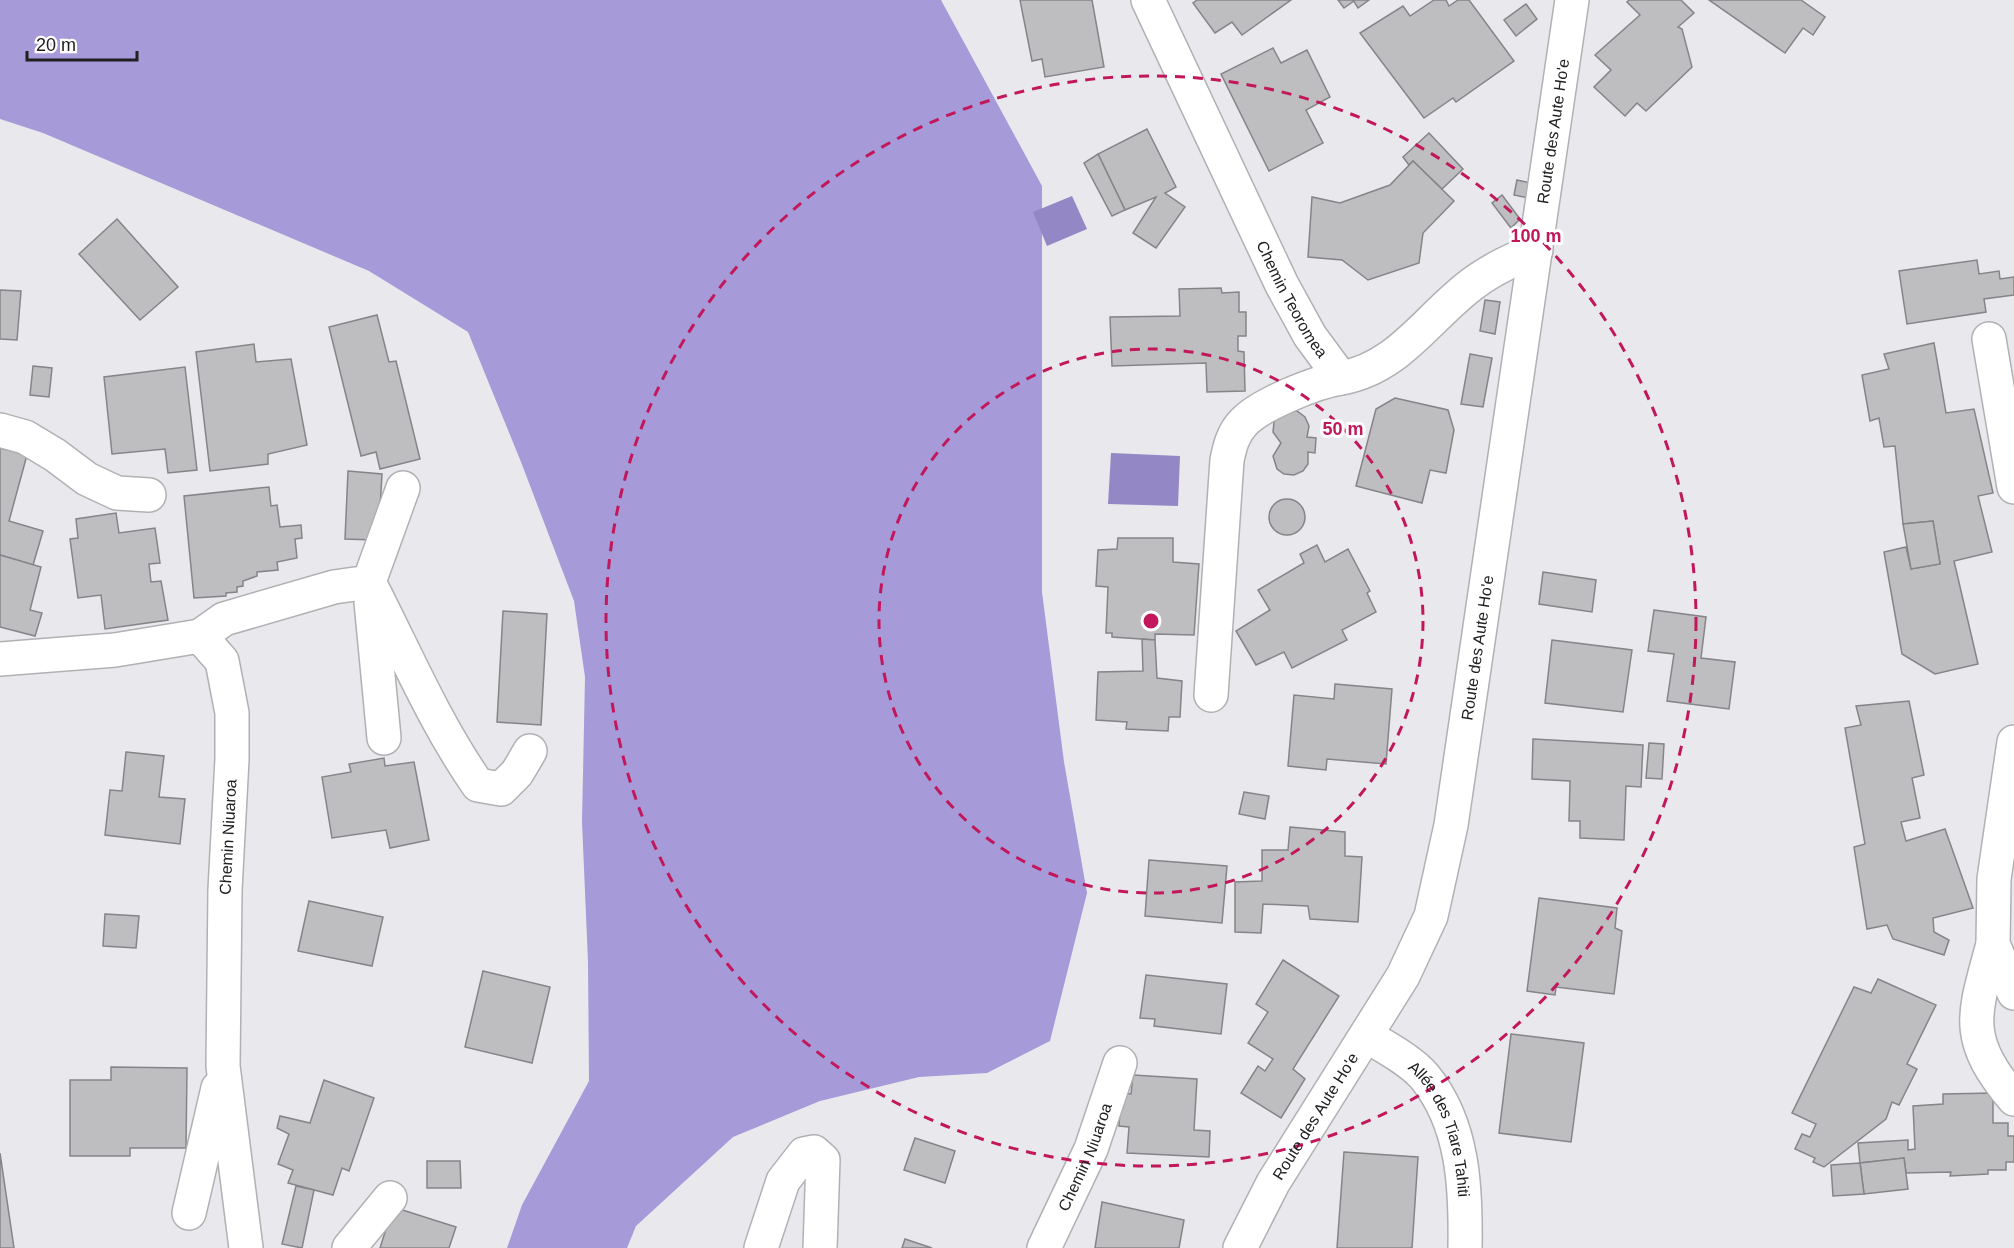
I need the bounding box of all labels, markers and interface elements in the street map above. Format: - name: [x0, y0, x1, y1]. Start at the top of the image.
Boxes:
- scale bar: [27, 24, 136, 62]
- text: 20 m: [36, 35, 76, 55]
- street label: Route des Aute Ho'e: [1534, 57, 1572, 205]
- text: 100 m: [1510, 226, 1562, 246]
- street label: Chemin Teoromea: [1254, 238, 1331, 361]
- text: 50 m: [1322, 419, 1364, 439]
- street label: Route des Aute Ho'e: [1458, 574, 1496, 721]
- centre of rings: [1141, 611, 1161, 631]
- street label: Chemin Niuaroa: [216, 779, 240, 895]
- street label: Route des Aute Ho'e: [1269, 1049, 1361, 1183]
- street label: Allée des Tiare Tahiti: [1406, 1058, 1473, 1198]
- street label: Chemin Niuaroa: [1054, 1100, 1115, 1214]

